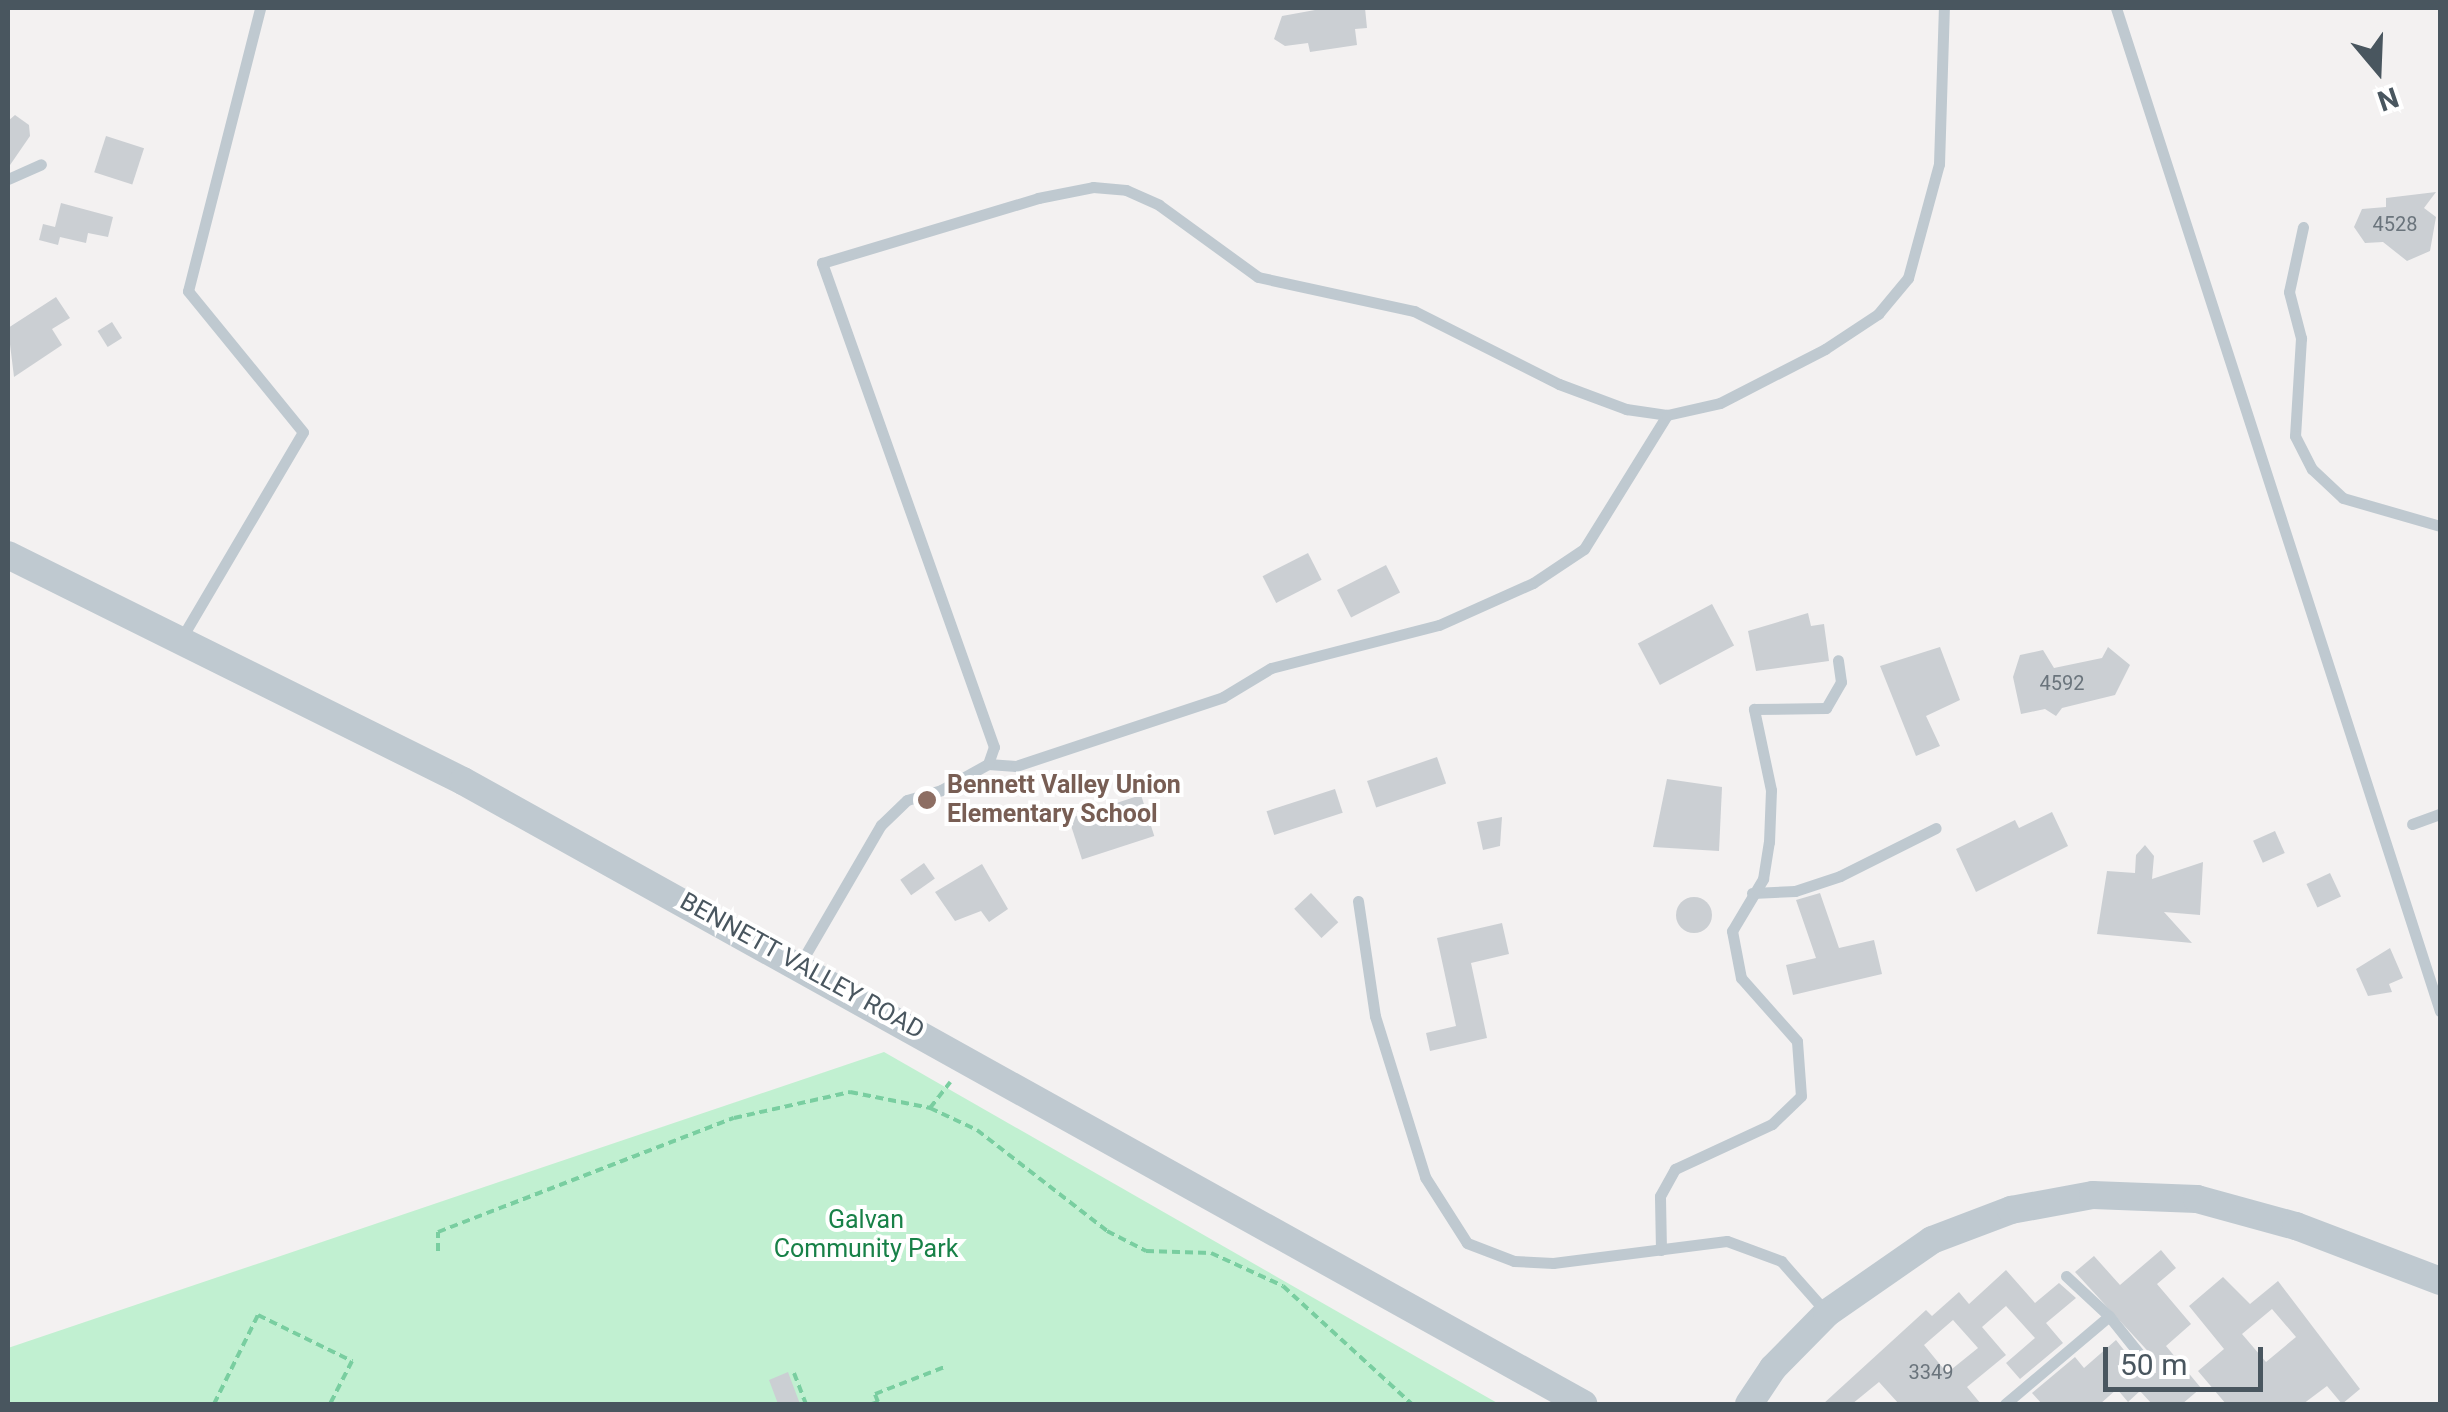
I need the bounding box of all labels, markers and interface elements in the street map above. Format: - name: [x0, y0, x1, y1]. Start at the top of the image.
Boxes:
- north arrow: [2328, 20, 2428, 120]
- text: N: [2373, 80, 2403, 118]
- house number: 4528: [2373, 212, 2417, 236]
- house number: 4592: [2040, 671, 2084, 695]
- place label: Bennett Valley Union Elementary School: [947, 771, 1181, 830]
- marker: Bennett Valley Union Elementary School: [916, 789, 938, 811]
- street label: BENNETT VALLEY ROAD: [675, 886, 929, 1046]
- park label: Galvan Community Park: [774, 1206, 958, 1265]
- scale bar: [2108, 1327, 2268, 1389]
- text: 50 m: [2120, 1347, 2187, 1382]
- house number: 3349: [1909, 1360, 1953, 1384]

